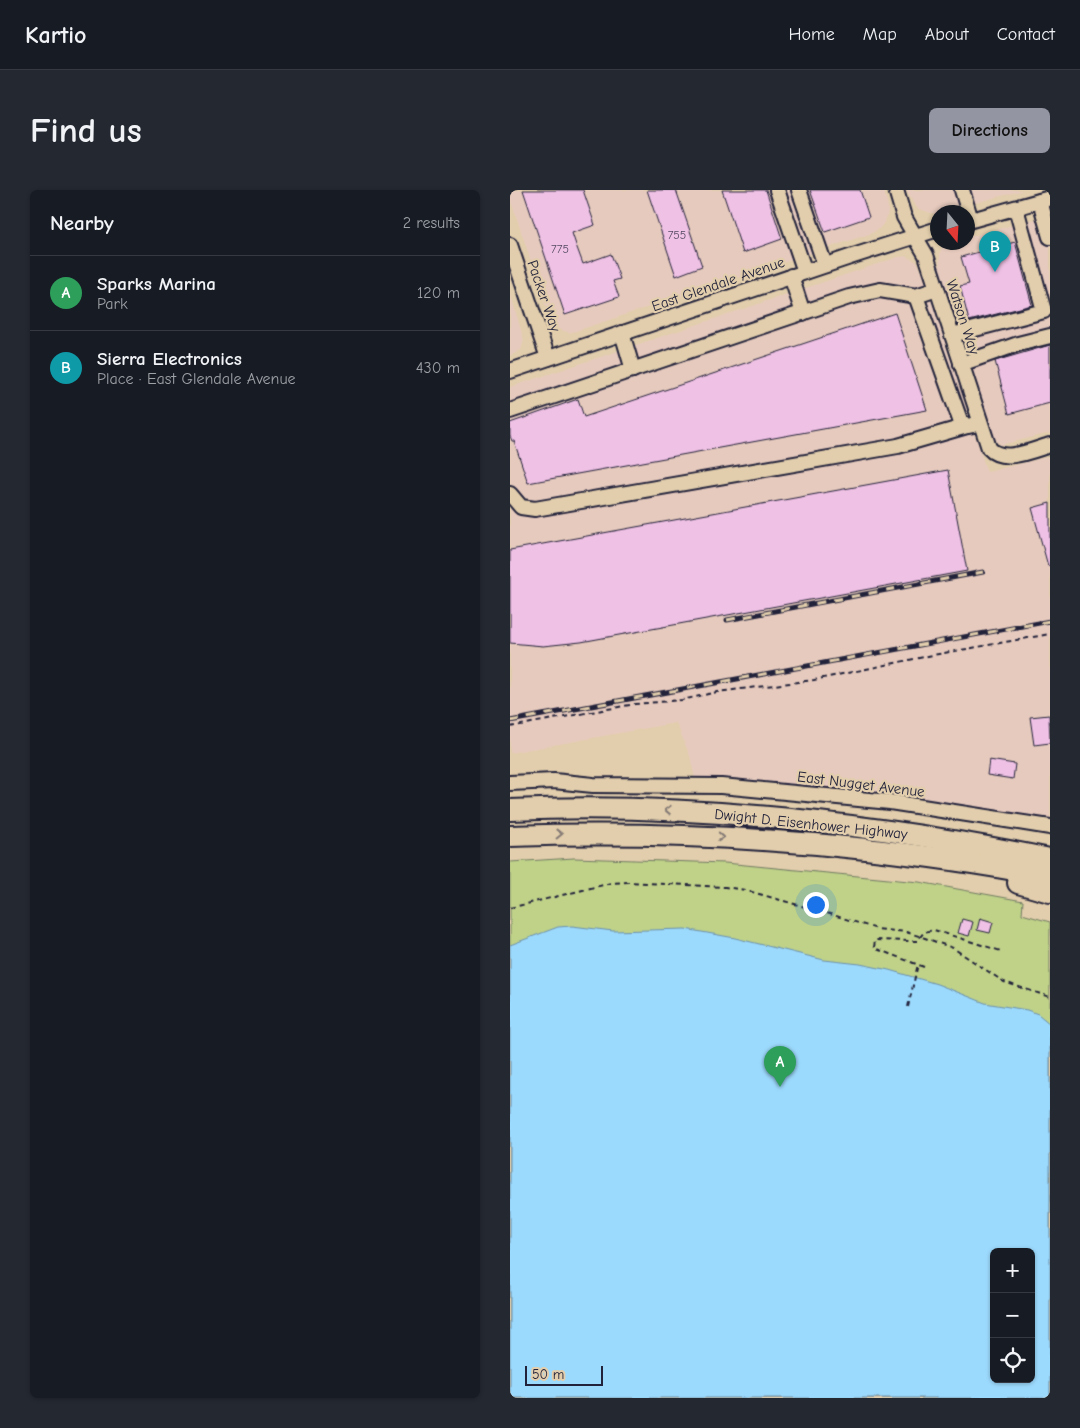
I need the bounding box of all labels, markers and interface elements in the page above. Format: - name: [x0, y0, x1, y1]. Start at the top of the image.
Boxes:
- text: Kartio: [25, 21, 87, 49]
- text: Home: [788, 24, 835, 45]
- text: Map: [863, 24, 897, 45]
- text: About: [925, 24, 969, 45]
- text: Contact: [997, 24, 1055, 45]
- button: Directions: [929, 108, 1050, 153]
- text: Find us: [30, 110, 142, 151]
- north arrow: [930, 205, 975, 250]
- text: Nearby: [50, 211, 114, 235]
- text: 2 results: [403, 214, 460, 232]
- house number: 755: [668, 228, 686, 242]
- pin: B: [979, 231, 1011, 272]
- house number: 775: [551, 242, 569, 256]
- street label: East Glendale Avenue: [649, 253, 787, 315]
- street label: Packer Way: [523, 258, 565, 334]
- text: Sparks Marina: [97, 273, 216, 295]
- street label: Watson Way: [942, 277, 984, 357]
- text: A: [62, 284, 70, 302]
- text: 120 m: [417, 284, 460, 302]
- text: Park: [97, 295, 128, 313]
- text: Sierra Electronics: [97, 348, 242, 370]
- text: B: [61, 359, 71, 377]
- text: 430 m: [416, 359, 460, 377]
- text: Place · East Glendale Avenue: [97, 370, 296, 388]
- street label: East Nugget Avenue: [796, 767, 926, 801]
- one-way arrow: [664, 805, 672, 816]
- street label: Dwight D. Eisenhower Highway: [714, 805, 909, 843]
- one-way arrow: [555, 829, 563, 839]
- one-way arrow: [717, 832, 725, 843]
- your location: [803, 892, 829, 918]
- pin: A: [764, 1046, 796, 1087]
- map controls: [990, 1248, 1035, 1383]
- button: +: [990, 1248, 1035, 1293]
- button: −: [990, 1293, 1035, 1338]
- button: locate: [990, 1338, 1035, 1383]
- scale bar: [525, 1363, 602, 1386]
- text: 50 m: [532, 1366, 564, 1383]

